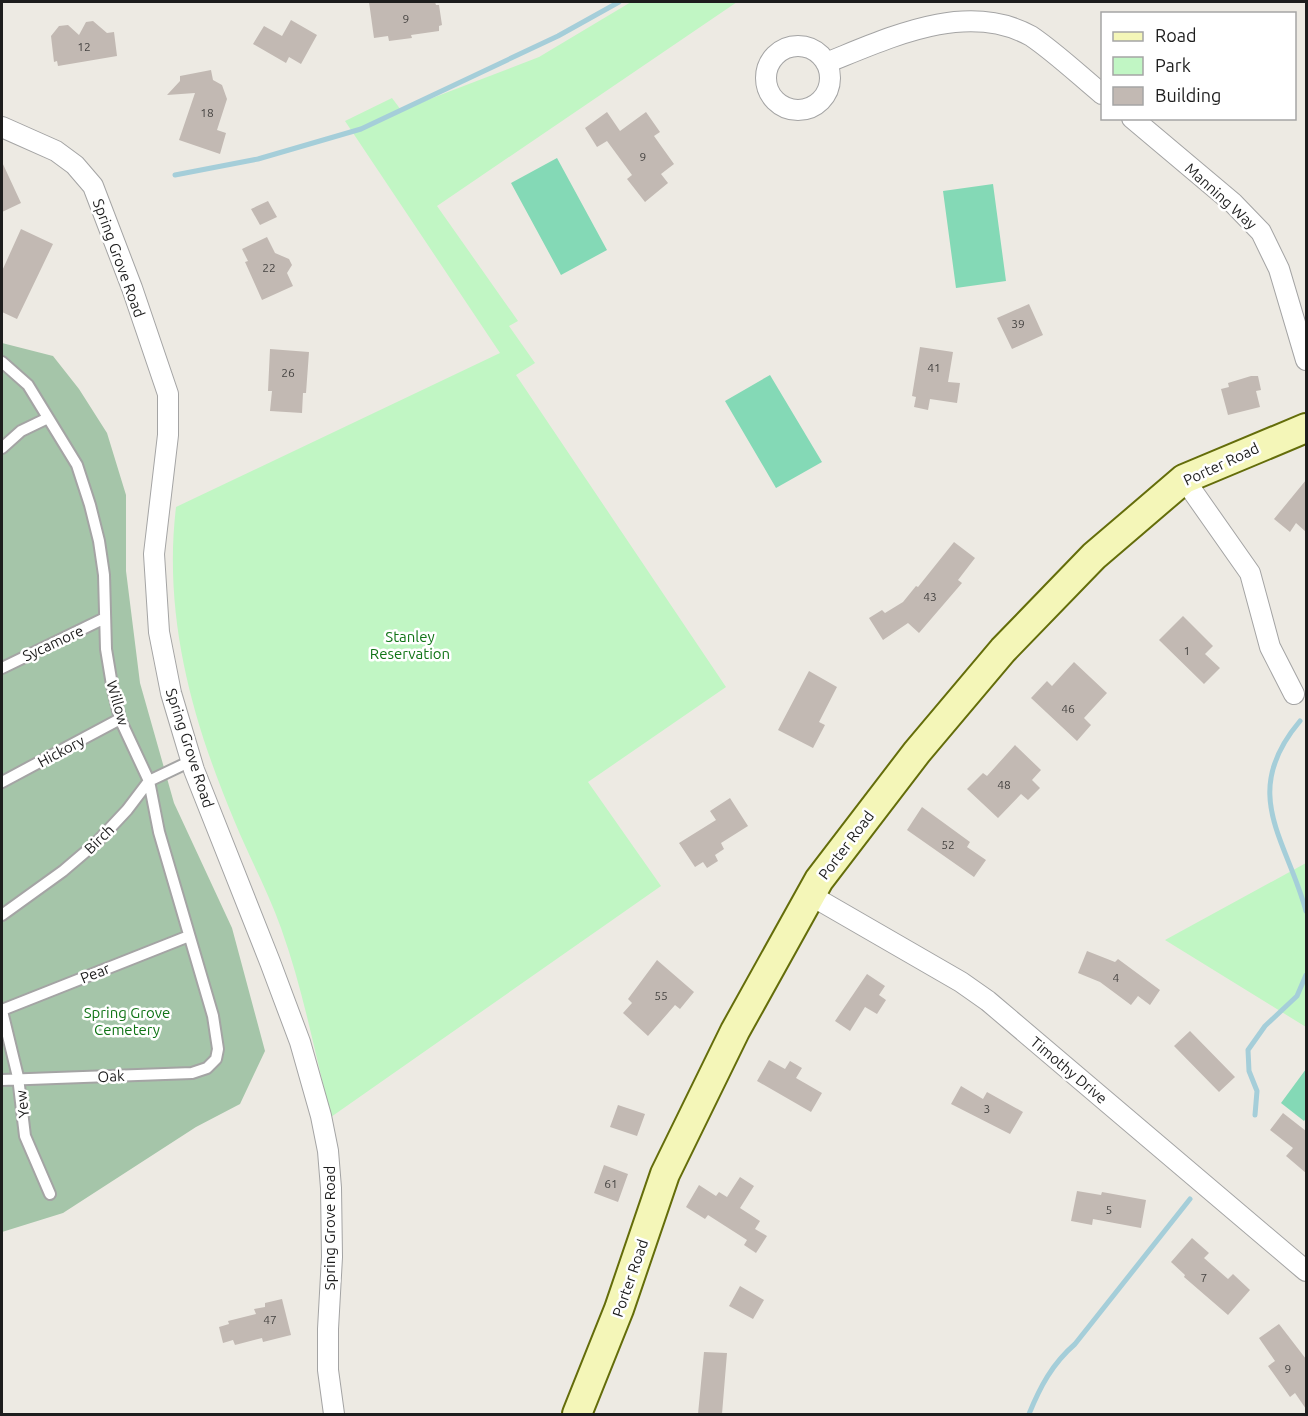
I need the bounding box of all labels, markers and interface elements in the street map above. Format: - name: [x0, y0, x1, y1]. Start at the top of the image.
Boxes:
- house number: 9: [403, 12, 409, 25]
- legend: [1101, 12, 1296, 120]
- text: Road: [1155, 25, 1197, 45]
- house number: 12: [77, 40, 91, 53]
- text: Park: [1155, 55, 1191, 75]
- text: Building: [1155, 85, 1221, 105]
- house number: 18: [200, 106, 214, 119]
- house number: 9: [640, 150, 646, 163]
- street label: Manning Way: [1182, 159, 1260, 233]
- street label: Spring Grove Road: [90, 197, 148, 319]
- house number: 22: [262, 261, 276, 274]
- house number: 39: [1011, 317, 1025, 330]
- house number: 41: [927, 361, 941, 374]
- house number: 26: [281, 366, 295, 379]
- street label: Porter Road: [1181, 439, 1261, 489]
- house number: 43: [923, 590, 937, 603]
- street label: Sycamore: [20, 622, 86, 664]
- park label: Stanley Reservation: [370, 628, 450, 662]
- house number: 1: [1184, 644, 1190, 657]
- street label: Willow: [103, 679, 133, 728]
- street label: Spring Grove Road: [163, 686, 217, 810]
- house number: 46: [1061, 702, 1075, 715]
- street label: Hickory: [35, 732, 87, 770]
- house number: 48: [997, 778, 1011, 791]
- street label: Porter Road: [815, 807, 877, 883]
- street label: Birch: [81, 821, 117, 857]
- house number: 52: [941, 838, 955, 851]
- street label: Pear: [78, 959, 113, 987]
- house number: 4: [1113, 971, 1120, 984]
- house number: 55: [654, 989, 668, 1002]
- park label: Spring Grove Cemetery: [84, 1004, 170, 1038]
- street label: Timothy Drive: [1027, 1033, 1111, 1107]
- street label: Oak: [97, 1067, 125, 1085]
- street label: Yew: [12, 1089, 32, 1119]
- house number: 3: [984, 1102, 990, 1115]
- street label: Spring Grove Road: [321, 1166, 338, 1290]
- house number: 61: [604, 1177, 618, 1190]
- house number: 5: [1106, 1203, 1112, 1216]
- street label: Porter Road: [609, 1237, 651, 1319]
- house number: 7: [1201, 1271, 1207, 1284]
- house number: 47: [263, 1313, 277, 1326]
- house number: 9: [1285, 1362, 1291, 1375]

